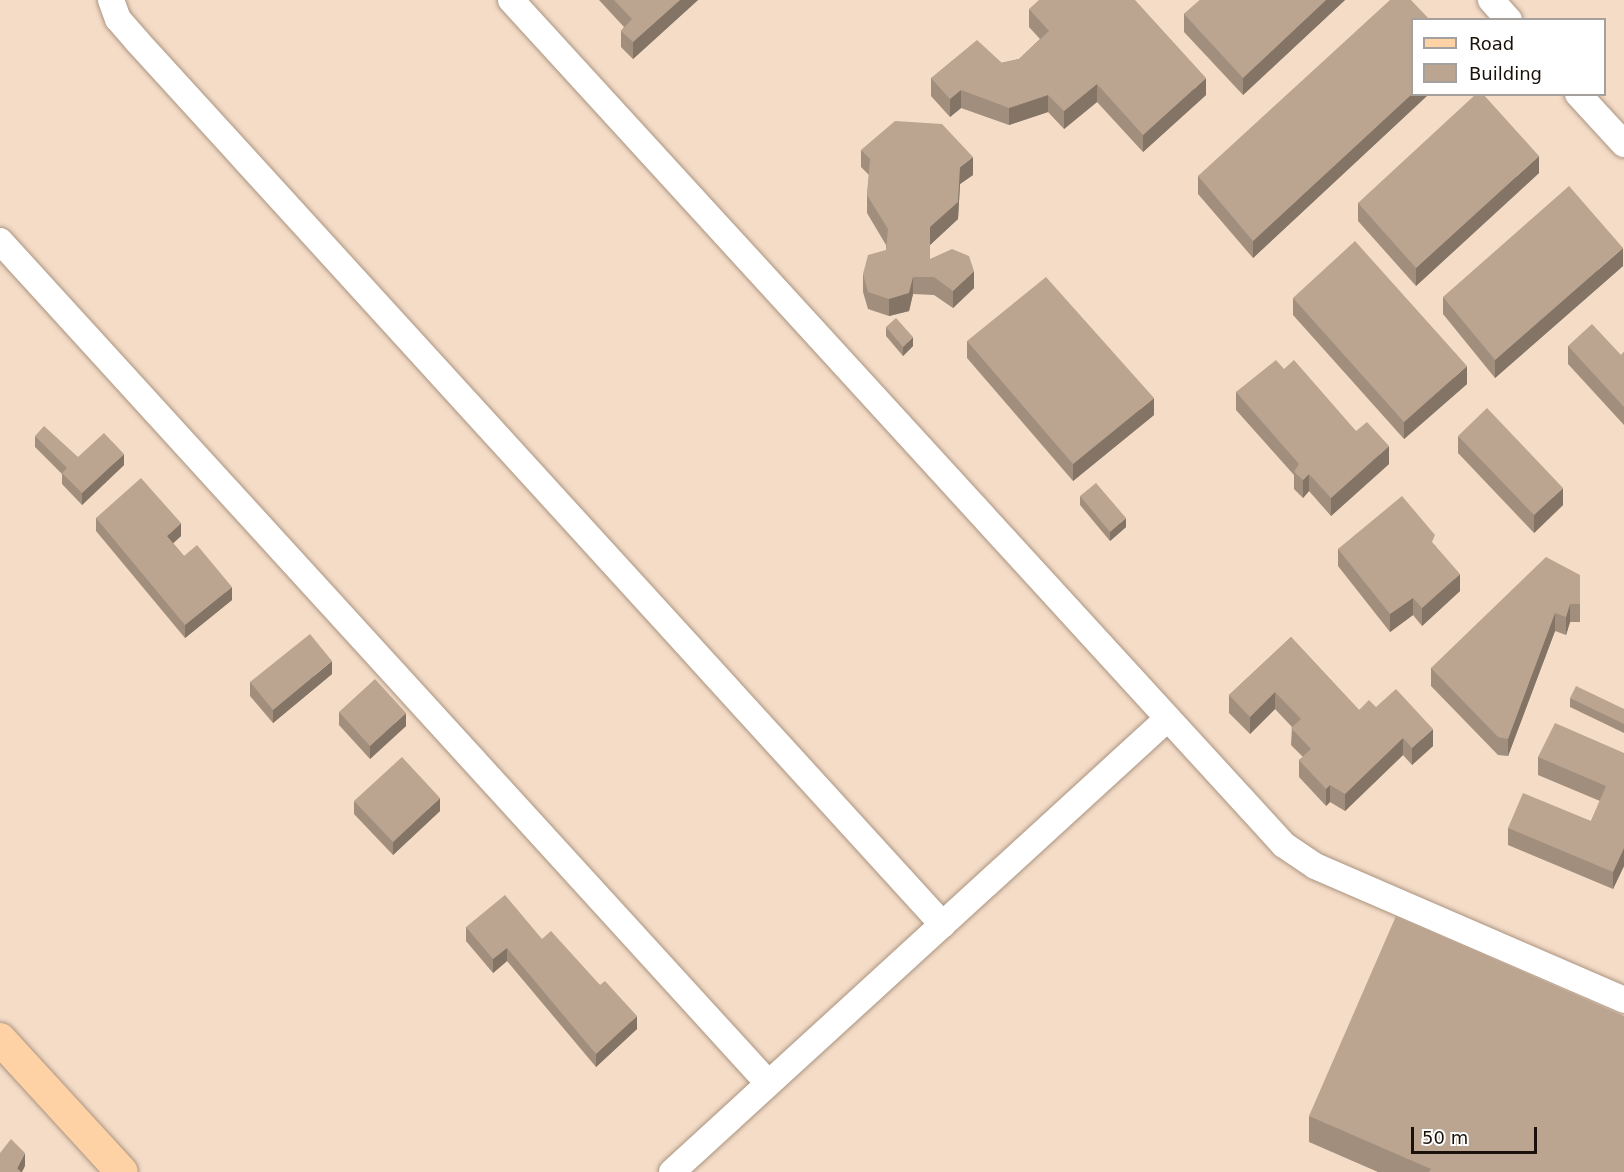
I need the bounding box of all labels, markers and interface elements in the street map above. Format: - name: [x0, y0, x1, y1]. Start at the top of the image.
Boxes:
- legend: [1411, 18, 1606, 96]
- text: Road: [1469, 33, 1514, 54]
- text: Building: [1469, 63, 1542, 84]
- scale bar: [1414, 1115, 1540, 1153]
- text: 50 m: [1422, 1127, 1468, 1148]

